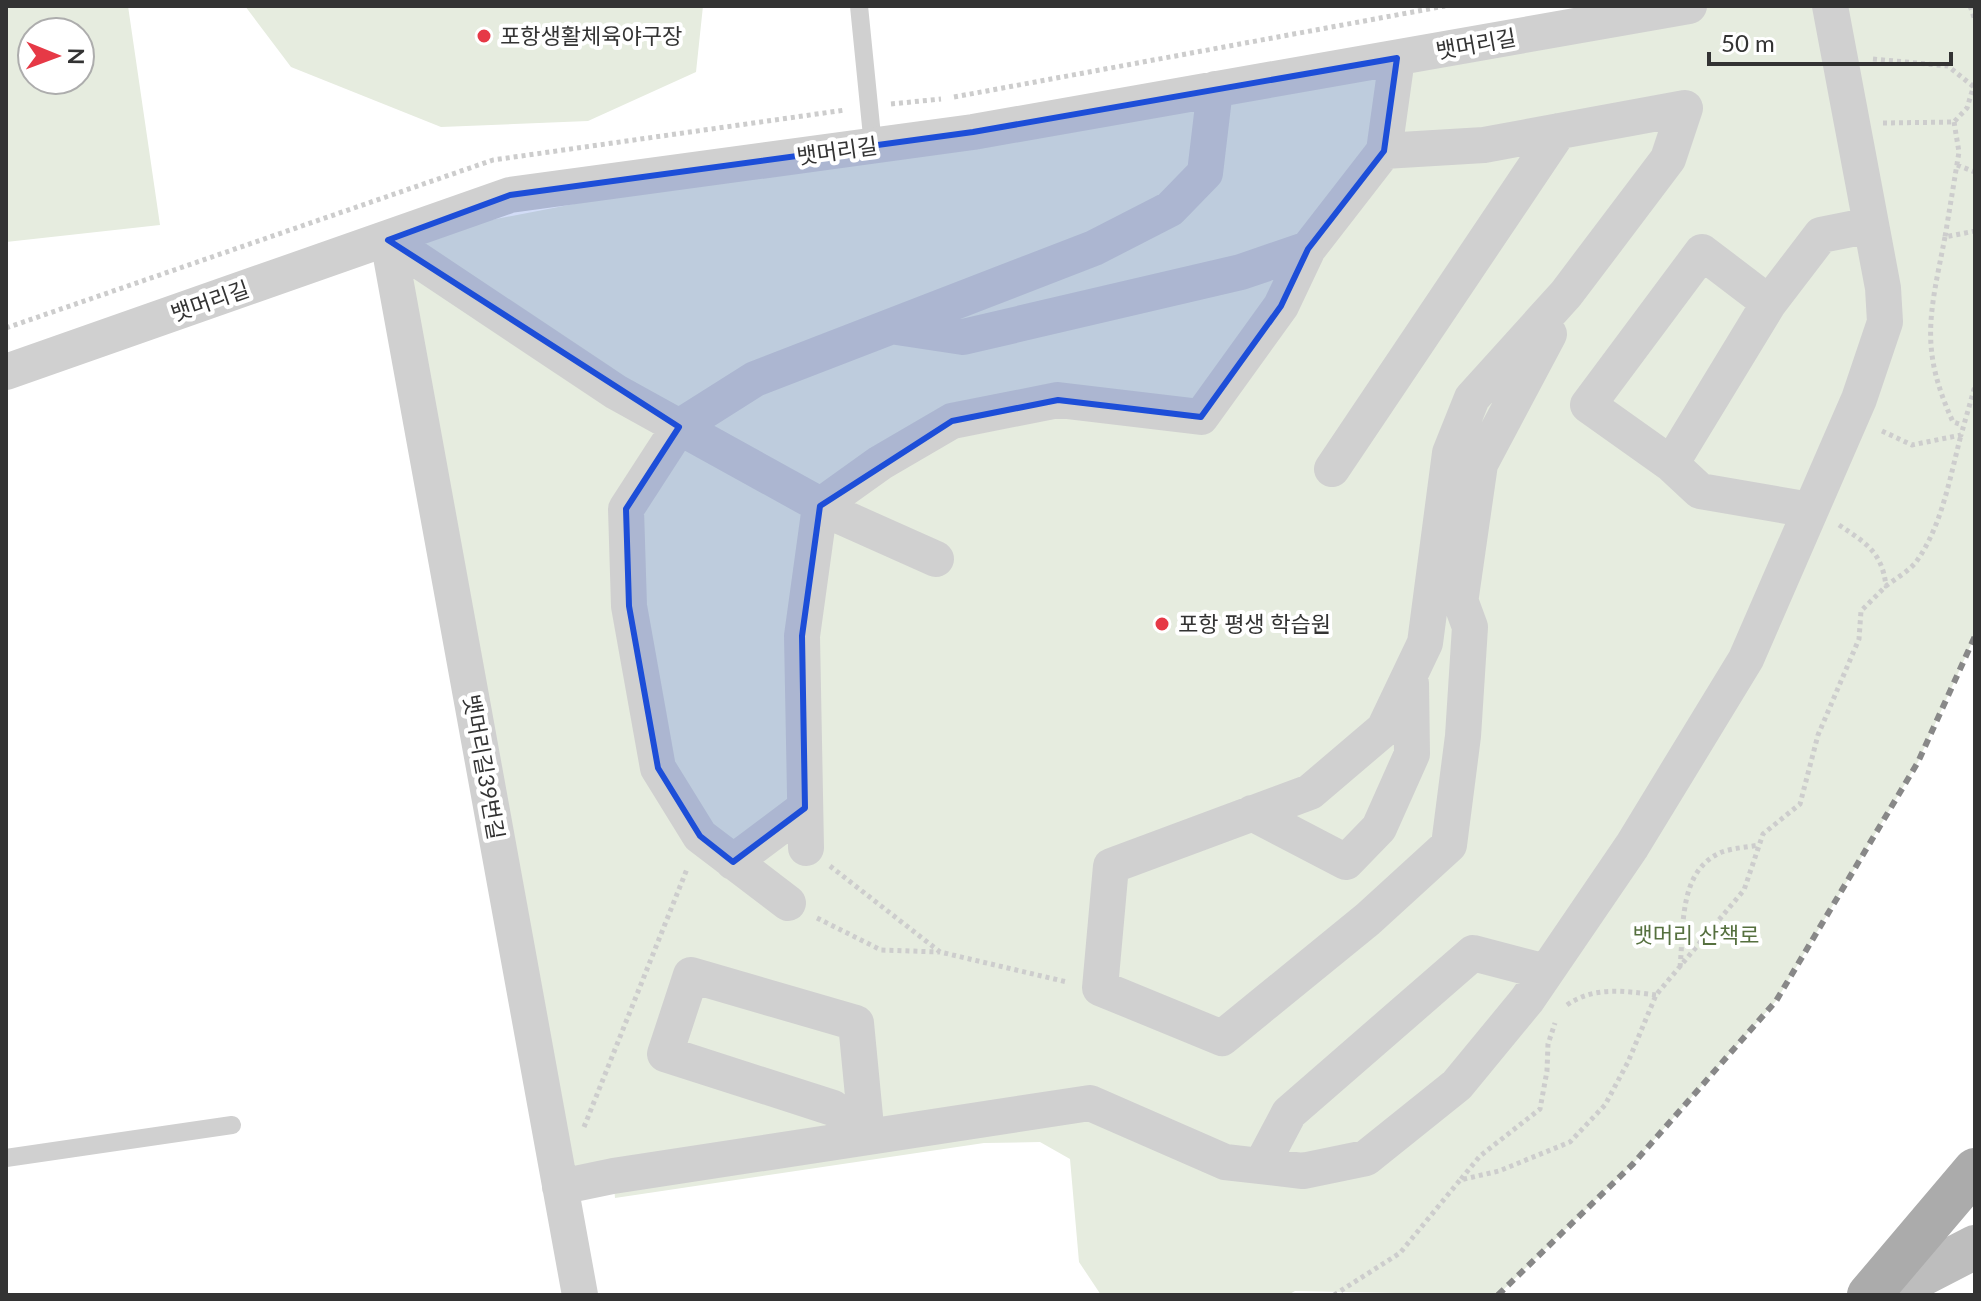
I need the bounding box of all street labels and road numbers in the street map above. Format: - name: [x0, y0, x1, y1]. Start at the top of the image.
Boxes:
- street label: 뱃머리길: [1434, 23, 1518, 64]
- street label: 뱃머리길: [795, 132, 879, 170]
- street label: 뱃머리길: [167, 275, 253, 326]
- street label: 뱃머리길39번길: [458, 692, 511, 842]

